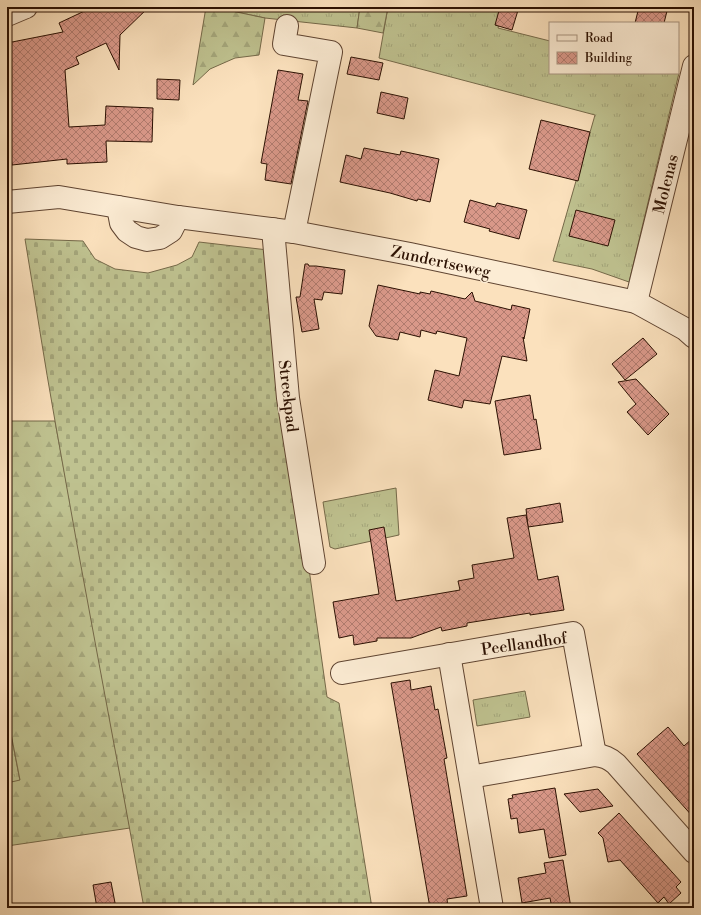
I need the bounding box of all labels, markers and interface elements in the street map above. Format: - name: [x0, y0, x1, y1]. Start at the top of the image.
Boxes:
- legend: [549, 22, 679, 74]
- text: Road: [585, 31, 613, 46]
- text: Building: [584, 51, 633, 66]
- street label: Molenas: [649, 152, 683, 216]
- street label: Zundertseweg: [389, 242, 493, 282]
- street label: Streekpad: [274, 359, 302, 433]
- street label: Peellandhof: [480, 628, 569, 660]

